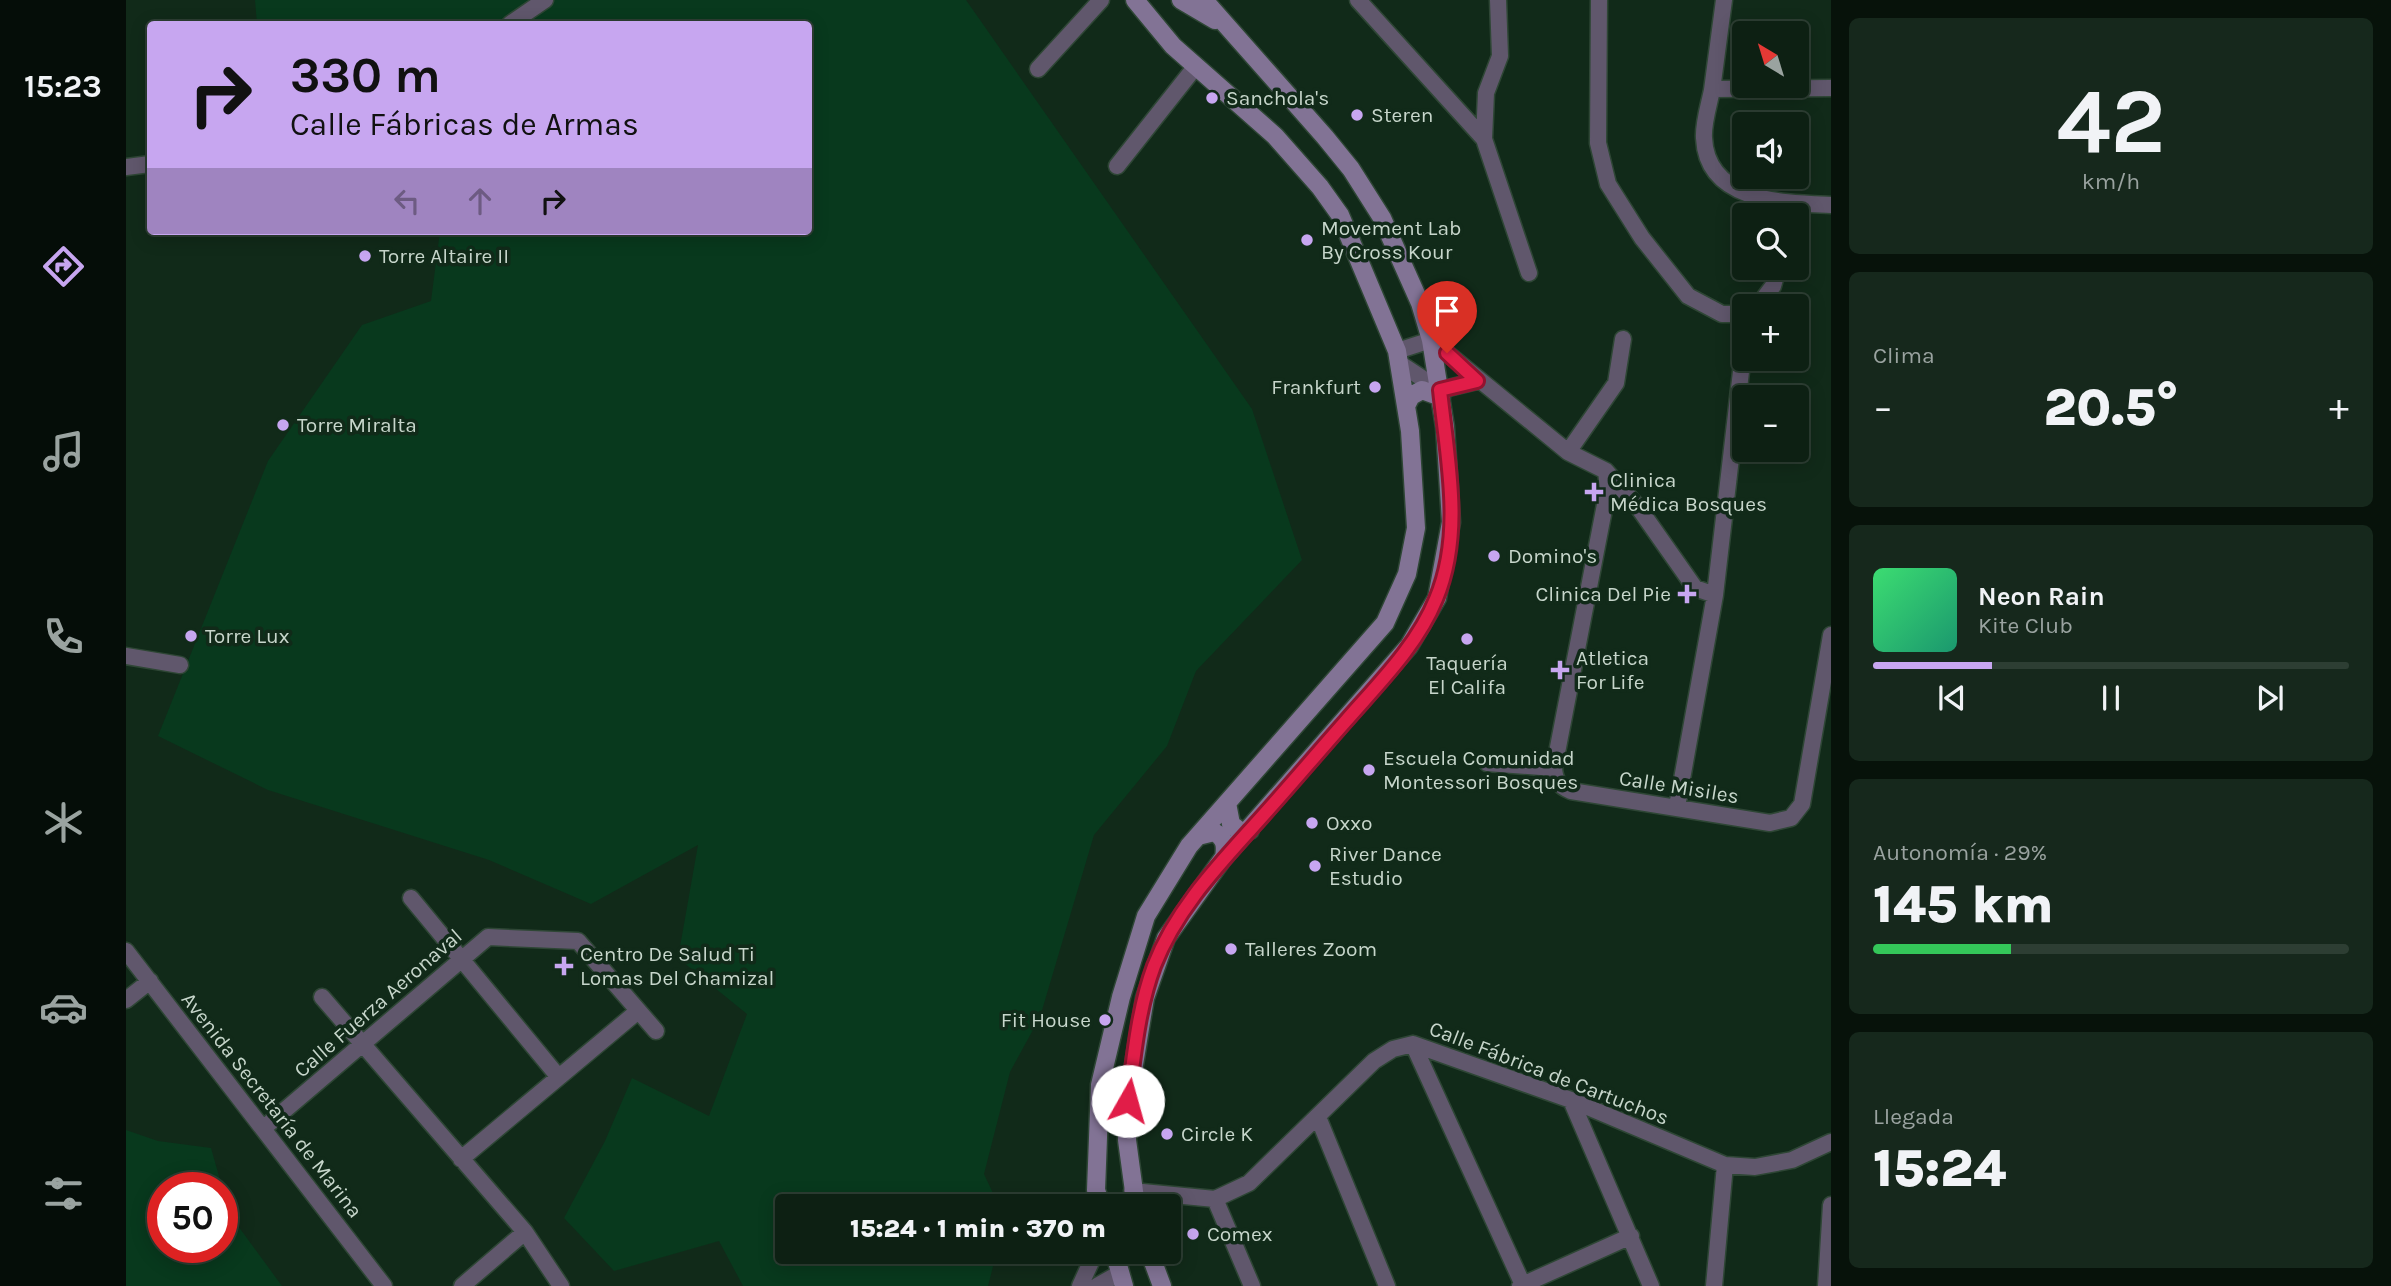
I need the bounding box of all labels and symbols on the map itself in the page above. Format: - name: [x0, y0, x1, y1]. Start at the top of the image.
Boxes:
- north arrow: [1732, 21, 1810, 98]
- place label: Sanchola's: [1226, 86, 1329, 110]
- marker: Sanchola's: [1204, 90, 1220, 106]
- place label: Steren: [1371, 103, 1433, 127]
- marker: Steren: [1349, 107, 1365, 123]
- place label: Movement Lab By Cross Kour: [1321, 216, 1461, 264]
- marker: Movement Lab By Cross Kour: [1299, 232, 1315, 248]
- place label: Torre Altaire II: [379, 244, 509, 268]
- marker: Torre Altaire II: [357, 248, 373, 264]
- pin: [1417, 281, 1477, 353]
- place label: Frankfurt: [1271, 375, 1361, 399]
- marker: Frankfurt: [1367, 379, 1383, 395]
- place label: Torre Miralta: [297, 413, 417, 437]
- marker: Torre Miralta: [275, 417, 291, 433]
- place label: Clinica Médica Bosques: [1610, 468, 1767, 516]
- marker: Clinica Médica Bosques: [1584, 482, 1604, 502]
- place label: Domino's: [1508, 544, 1597, 568]
- marker: Domino's: [1486, 548, 1502, 564]
- place label: Clinica Del Pie: [1535, 582, 1671, 606]
- marker: Clinica Del Pie: [1677, 584, 1697, 604]
- place label: Torre Lux: [205, 624, 290, 648]
- marker: Torre Lux: [183, 628, 199, 644]
- marker: Taquería El Califa: [1459, 631, 1475, 647]
- place label: Atletica For Life: [1576, 646, 1649, 694]
- place label: Taquería El Califa: [1426, 651, 1508, 699]
- marker: Atletica For Life: [1550, 660, 1570, 680]
- place label: Escuela Comunidad Montessori Bosques: [1383, 746, 1578, 794]
- marker: Escuela Comunidad Montessori Bosques: [1361, 762, 1377, 778]
- street label: Calle Misiles: [1617, 766, 1741, 808]
- place label: Oxxo: [1326, 811, 1373, 835]
- marker: Oxxo: [1304, 815, 1320, 831]
- place label: River Dance Estudio: [1329, 842, 1442, 890]
- marker: River Dance Estudio: [1307, 858, 1323, 874]
- street label: Calle Fuerza Aeronaval: [289, 924, 467, 1082]
- place label: Talleres Zoom: [1245, 937, 1377, 961]
- marker: Talleres Zoom: [1223, 941, 1239, 957]
- place label: Centro De Salud Ti Lomas Del Chamizal: [580, 942, 774, 990]
- marker: Centro De Salud Ti Lomas Del Chamizal: [554, 956, 574, 976]
- street label: Avenida Secretaría de Marina: [177, 988, 367, 1222]
- place label: Fit House: [1001, 1008, 1091, 1032]
- marker: Fit House: [1097, 1012, 1113, 1028]
- street label: Calle Fábrica de Cartuchos: [1426, 1016, 1672, 1130]
- position arrow: [1091, 1064, 1165, 1138]
- place label: Circle K: [1181, 1122, 1253, 1146]
- marker: Circle K: [1159, 1126, 1175, 1142]
- speed limit sign: 50: [147, 1172, 238, 1263]
- place label: Comex: [1207, 1222, 1273, 1246]
- marker: Comex: [1185, 1226, 1201, 1242]

